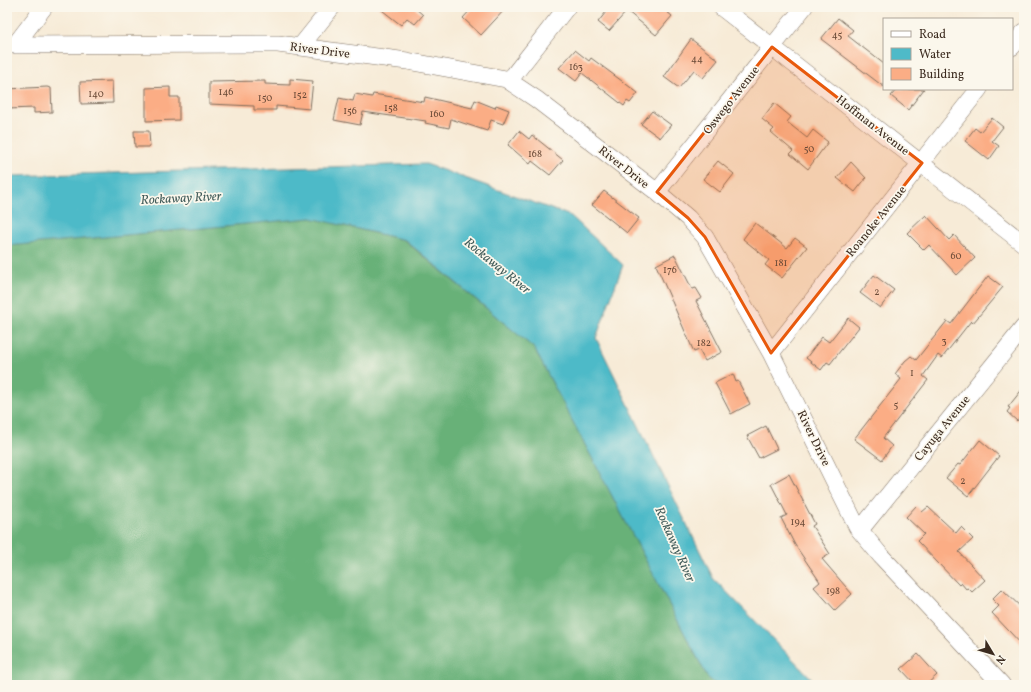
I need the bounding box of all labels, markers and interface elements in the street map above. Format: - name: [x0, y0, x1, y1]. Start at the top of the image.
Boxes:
- legend: [883, 18, 1013, 90]
- text: Road: [919, 27, 946, 43]
- house number: 45: [832, 28, 842, 42]
- street label: River Drive: [289, 39, 351, 63]
- text: Water: [919, 47, 951, 63]
- house number: 44: [691, 52, 703, 66]
- house number: 163: [569, 60, 583, 74]
- street label: Oswego Avenue: [700, 63, 764, 138]
- text: Building: [919, 67, 964, 83]
- house number: 146: [219, 85, 233, 99]
- house number: 140: [88, 87, 104, 101]
- house number: 152: [293, 88, 307, 102]
- house number: 150: [258, 91, 272, 105]
- street label: Hoffman Avenue: [832, 92, 913, 160]
- house number: 158: [384, 101, 398, 115]
- house number: 156: [343, 104, 357, 118]
- house number: 160: [430, 107, 444, 121]
- house number: 50: [804, 142, 814, 156]
- street label: River Drive: [595, 143, 652, 193]
- house number: 168: [528, 147, 542, 161]
- street label: Roanoke Avenue: [843, 182, 911, 261]
- water label: Rockaway River: [140, 188, 222, 210]
- water label: Rockaway River: [460, 234, 534, 299]
- house number: 60: [950, 249, 962, 263]
- house number: 181: [775, 256, 788, 270]
- house number: 176: [663, 263, 677, 277]
- house number: 2: [874, 285, 880, 299]
- house number: 3: [941, 334, 947, 348]
- house number: 182: [697, 336, 711, 350]
- house number: 1: [910, 366, 914, 380]
- street label: Cayuga Avenue: [911, 392, 975, 465]
- house number: 5: [894, 398, 899, 412]
- street label: River Drive: [793, 408, 834, 469]
- house number: 2: [960, 474, 966, 488]
- water label: Rockaway River: [649, 504, 699, 586]
- house number: 194: [791, 515, 805, 529]
- house number: 198: [826, 584, 840, 598]
- north arrow: [973, 634, 1013, 674]
- text: N: [991, 651, 1008, 667]

